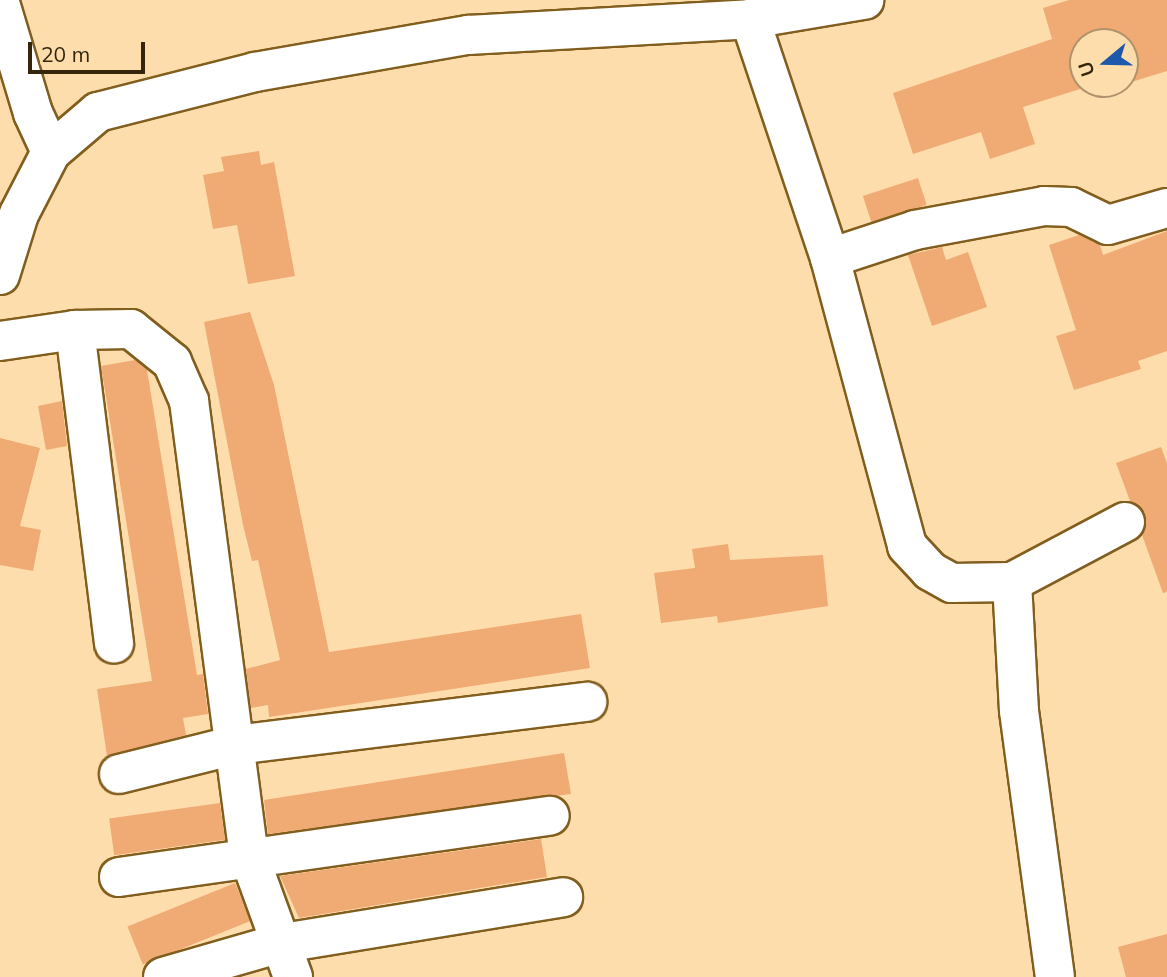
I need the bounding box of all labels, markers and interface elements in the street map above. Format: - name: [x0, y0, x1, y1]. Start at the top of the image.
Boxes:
- scale bar: [32, 28, 149, 72]
- north arrow: [1069, 28, 1139, 98]
- text: 20 m: [41, 41, 90, 67]
- text: U: [1072, 59, 1100, 80]

